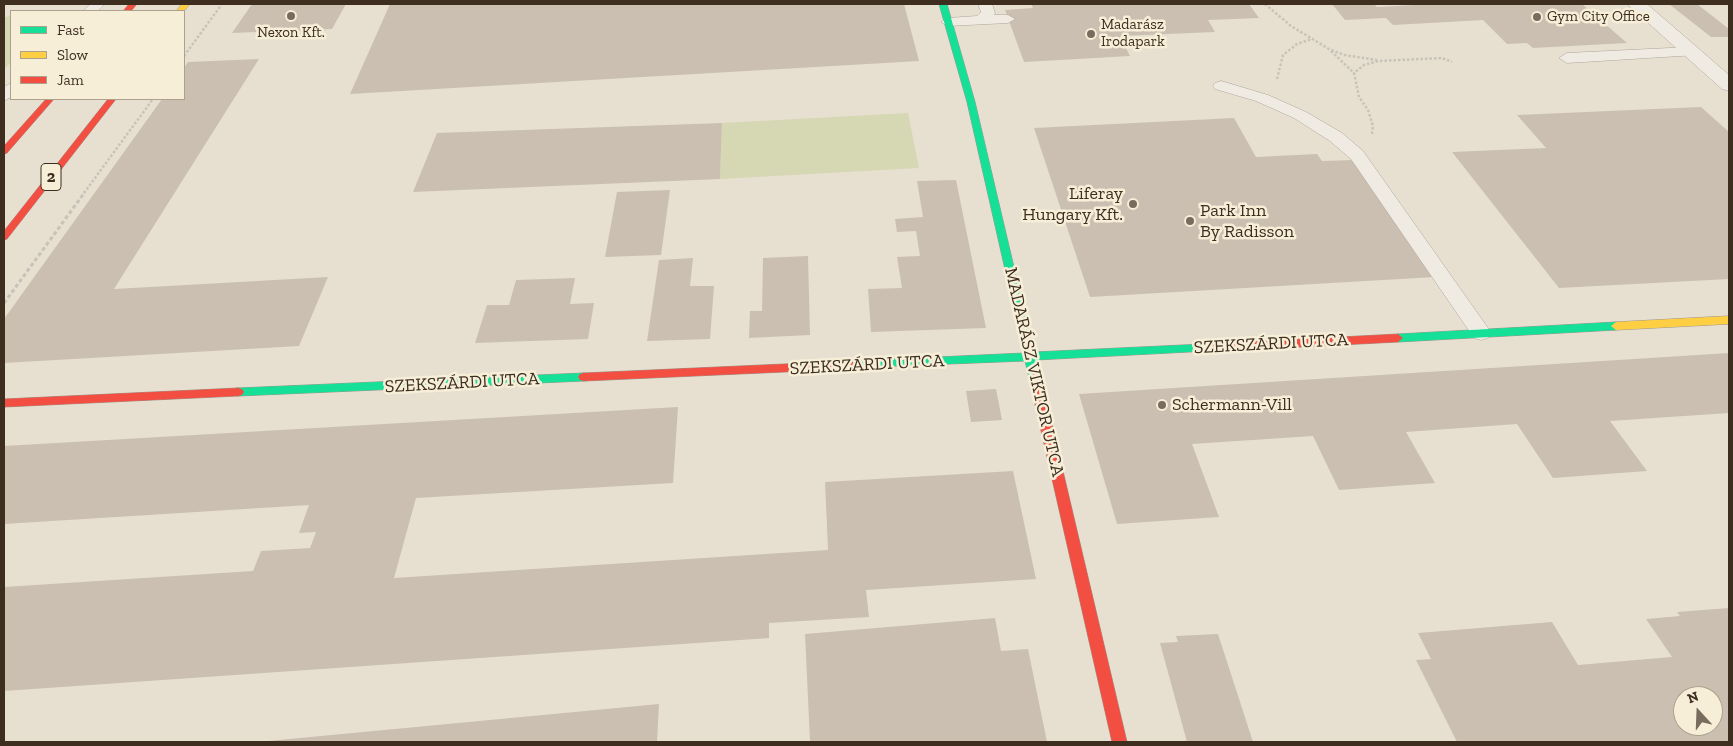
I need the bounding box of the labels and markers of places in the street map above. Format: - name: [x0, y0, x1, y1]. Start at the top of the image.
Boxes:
- place label: Gym City Office: [1547, 8, 1650, 26]
- marker: Nexon Kft.: [285, 10, 297, 22]
- marker: Gym City Office: [1531, 11, 1543, 23]
- place label: Madarász Irodapark: [1101, 16, 1165, 51]
- place label: Nexon Kft.: [257, 24, 325, 42]
- marker: Madarász Irodapark: [1085, 28, 1097, 40]
- place label: Liferay Hungary Kft.: [1022, 183, 1123, 225]
- marker: Liferay Hungary Kft.: [1127, 198, 1139, 210]
- place label: Park Inn By Radisson: [1200, 200, 1294, 242]
- marker: Park Inn By Radisson: [1184, 215, 1196, 227]
- place label: Schermann-Vill: [1172, 394, 1292, 416]
- marker: Schermann-Vill: [1156, 399, 1168, 411]

